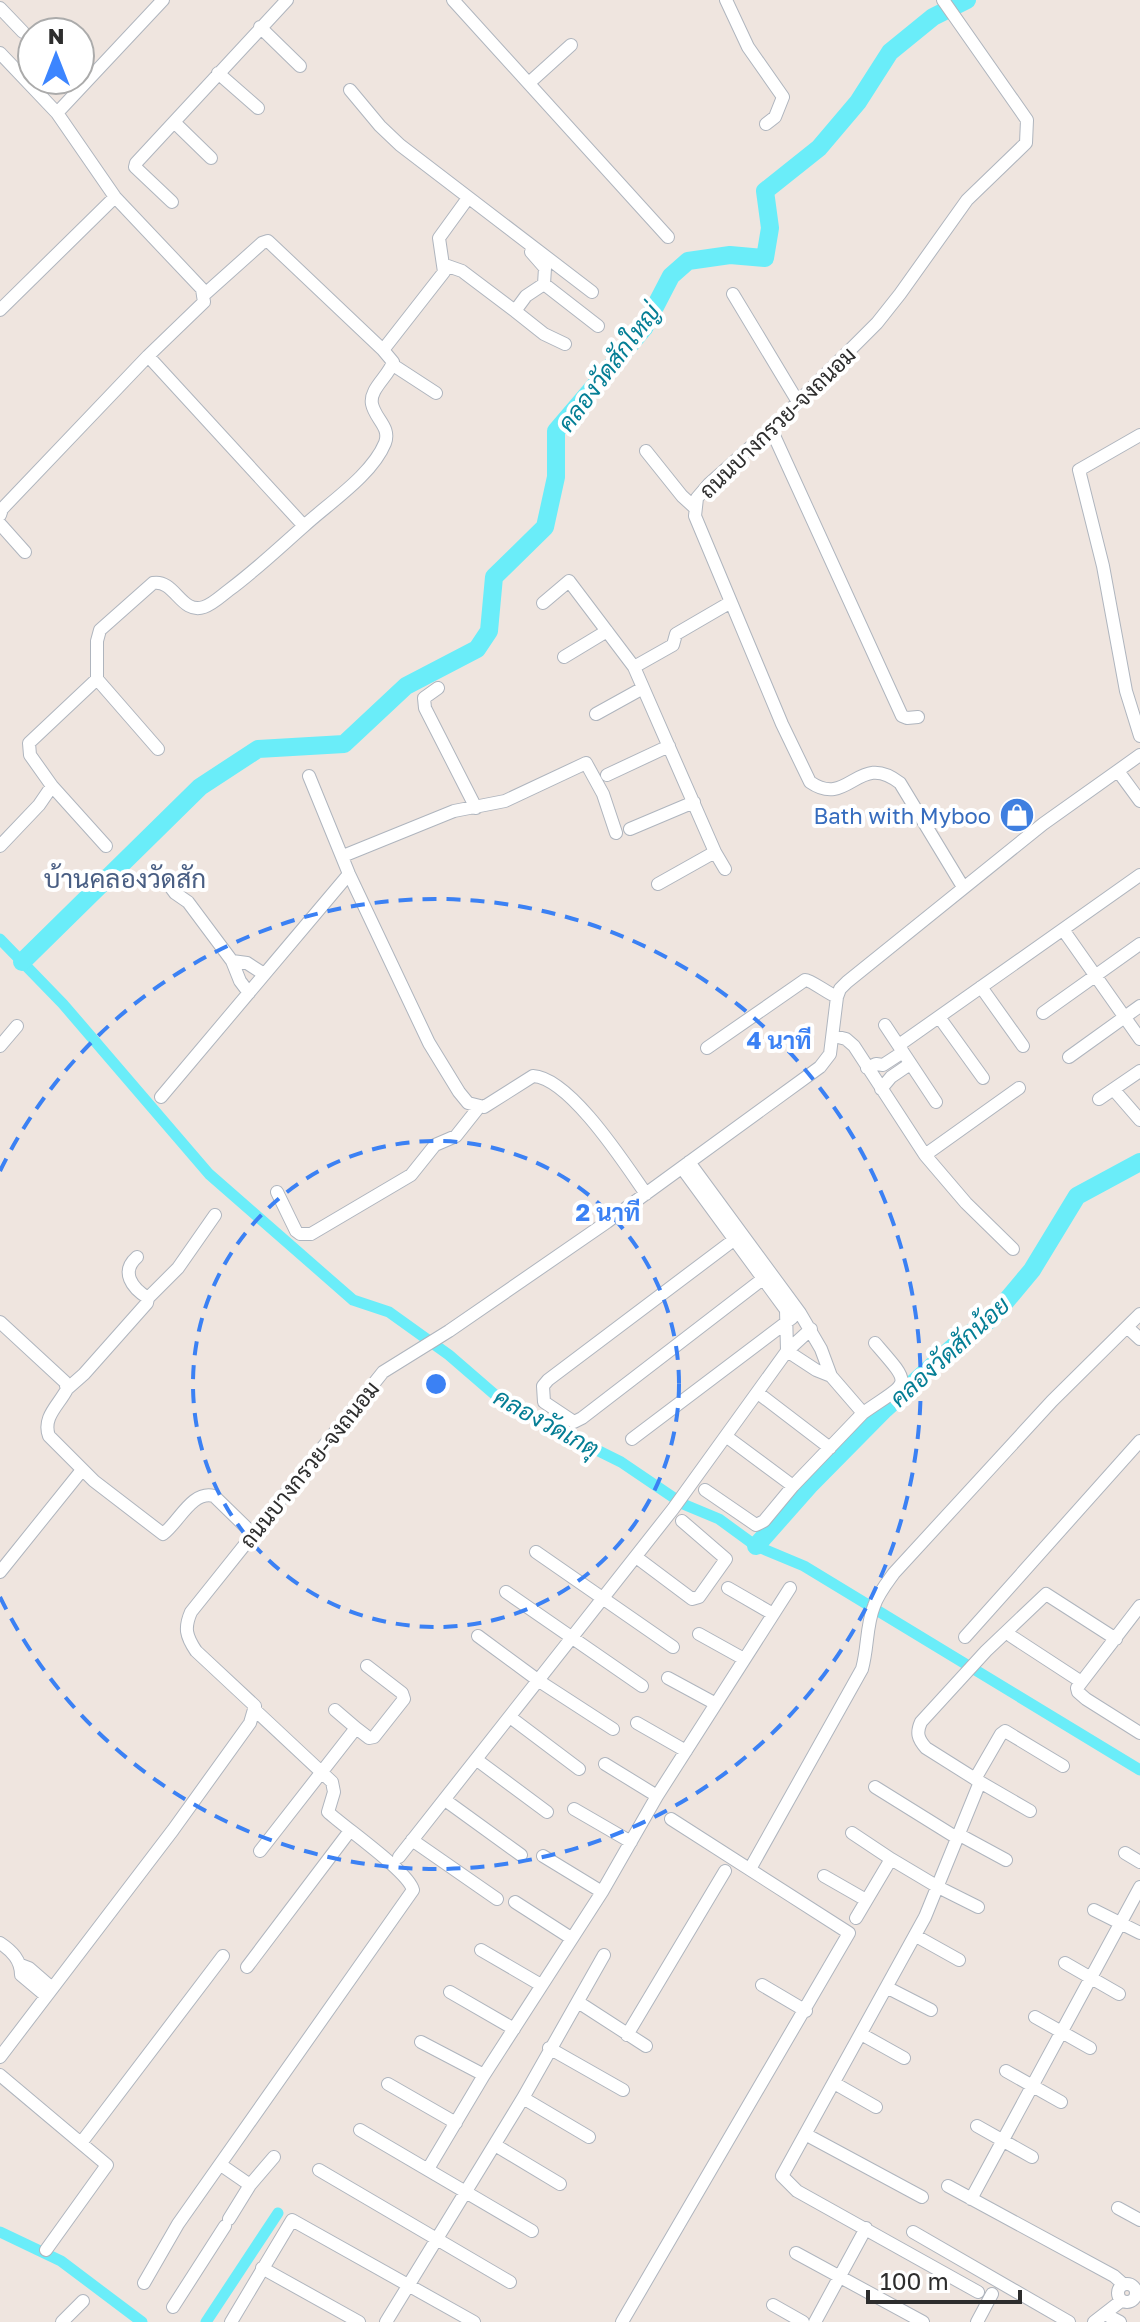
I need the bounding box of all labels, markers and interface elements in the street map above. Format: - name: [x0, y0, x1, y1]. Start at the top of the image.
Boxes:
- north arrow: [16, 16, 96, 96]
- text: N: [48, 22, 64, 49]
- water label: คลองวัดสักใหญ่: [551, 297, 667, 437]
- street label: ถนนบางกรวย-จงถนอม: [693, 341, 861, 503]
- shop icon: Bath with Myboo: [998, 796, 1036, 834]
- place label: Bath with Myboo: [814, 802, 991, 829]
- district label: บ้านคลองวัดสัก: [44, 863, 206, 894]
- text: 4 นาที: [746, 1025, 812, 1054]
- text: 2 นาที: [576, 1197, 640, 1226]
- water label: คลองวัดสักน้อย: [883, 1290, 1015, 1412]
- centre of rings: [422, 1370, 450, 1398]
- street label: ถนนบางกรวย-จงถนอม: [233, 1375, 385, 1553]
- water label: คลองวัดเกตุ: [488, 1381, 605, 1465]
- scale bar: [868, 2254, 1020, 2304]
- text: 100 m: [880, 2266, 949, 2295]

